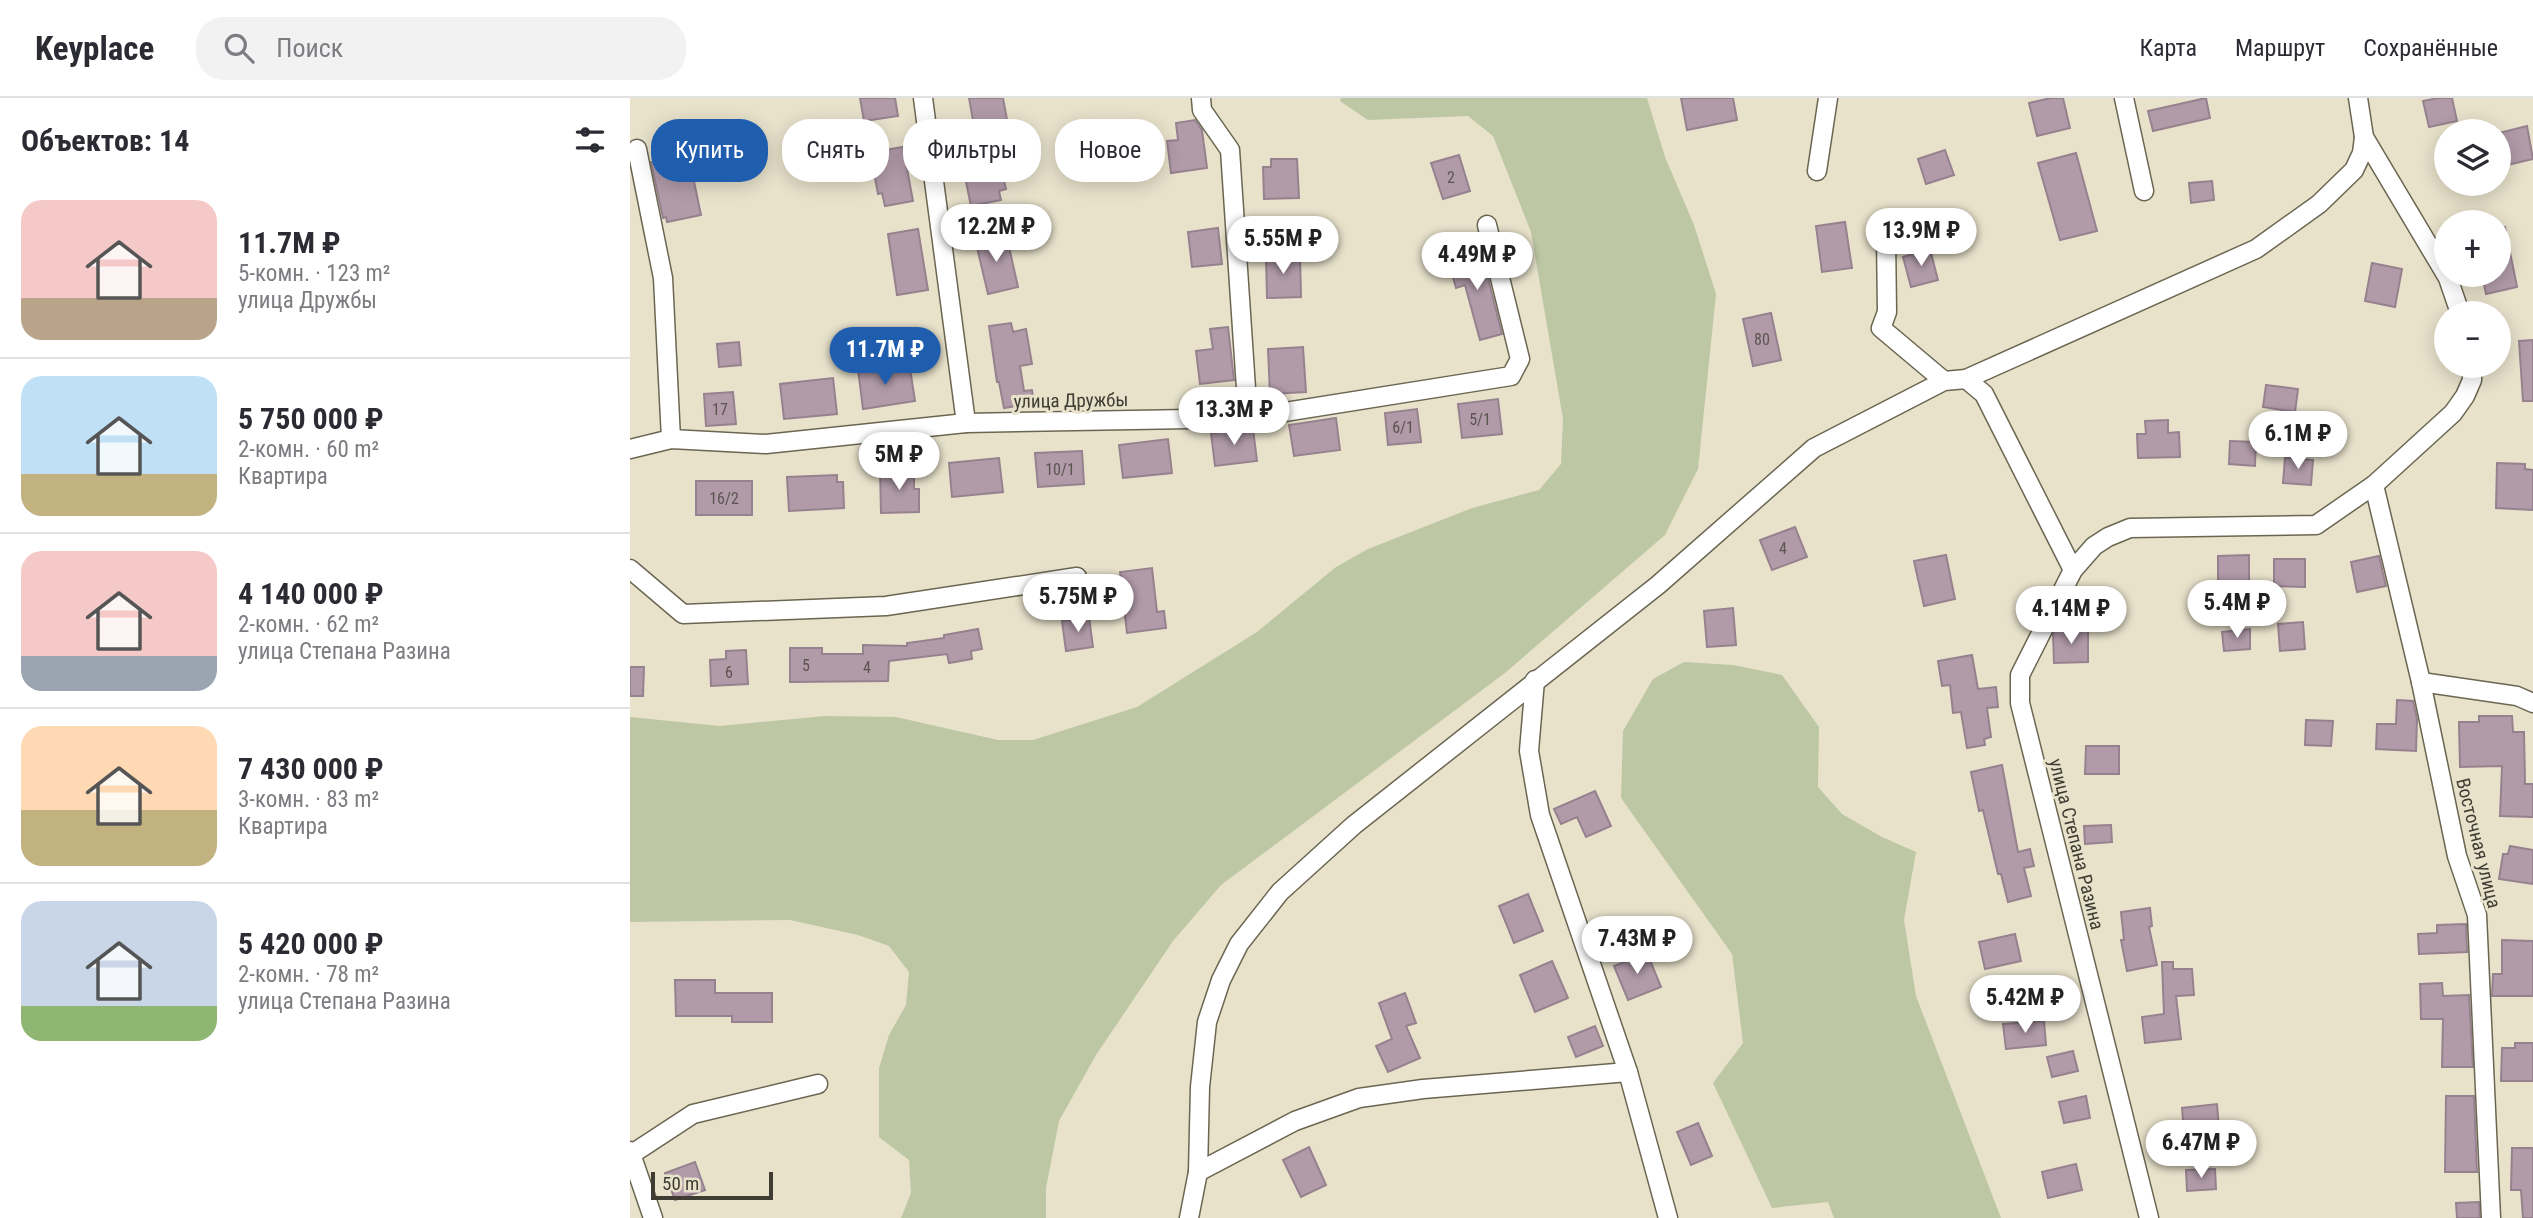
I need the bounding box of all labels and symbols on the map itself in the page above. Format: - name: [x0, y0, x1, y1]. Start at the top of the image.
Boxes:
- house number: 2: [1447, 168, 1455, 187]
- pin: 12.2M ₽: [931, 204, 1061, 264]
- pin: 13.9M ₽: [1856, 208, 1986, 268]
- pin: 5.55M ₽: [1218, 216, 1348, 276]
- pin: 4.49M ₽: [1412, 232, 1542, 292]
- pin: 11.7M ₽: [820, 328, 950, 387]
- house number: 80: [1754, 330, 1770, 349]
- street label: улица Дружбы: [1013, 388, 1129, 413]
- pin: 13.3M ₽: [1169, 388, 1299, 447]
- house number: 17: [712, 400, 728, 419]
- house number: 5/1: [1469, 410, 1491, 429]
- pin: 6.1M ₽: [2241, 412, 2355, 471]
- house number: 6/1: [1392, 418, 1414, 437]
- pin: 5M ₽: [858, 432, 940, 492]
- house number: 10/1: [1045, 460, 1075, 479]
- house number: 16/2: [709, 489, 739, 508]
- house number: 4: [1779, 539, 1787, 558]
- pin: 5.75M ₽: [1013, 574, 1143, 634]
- pin: 5.4M ₽: [2180, 580, 2294, 640]
- pin: 4.14M ₽: [2006, 587, 2136, 646]
- house number: 5: [802, 656, 810, 675]
- house number: 4: [863, 658, 871, 677]
- house number: 6: [725, 663, 733, 682]
- street label: улица Степана Разина: [2044, 756, 2109, 932]
- street label: Восточная улица: [2451, 776, 2506, 911]
- pin: 7.43M ₽: [1572, 916, 1702, 976]
- pin: 5.42M ₽: [1960, 976, 2090, 1035]
- pin: 6.47M ₽: [2136, 1121, 2266, 1180]
- scale bar: [651, 1169, 774, 1201]

